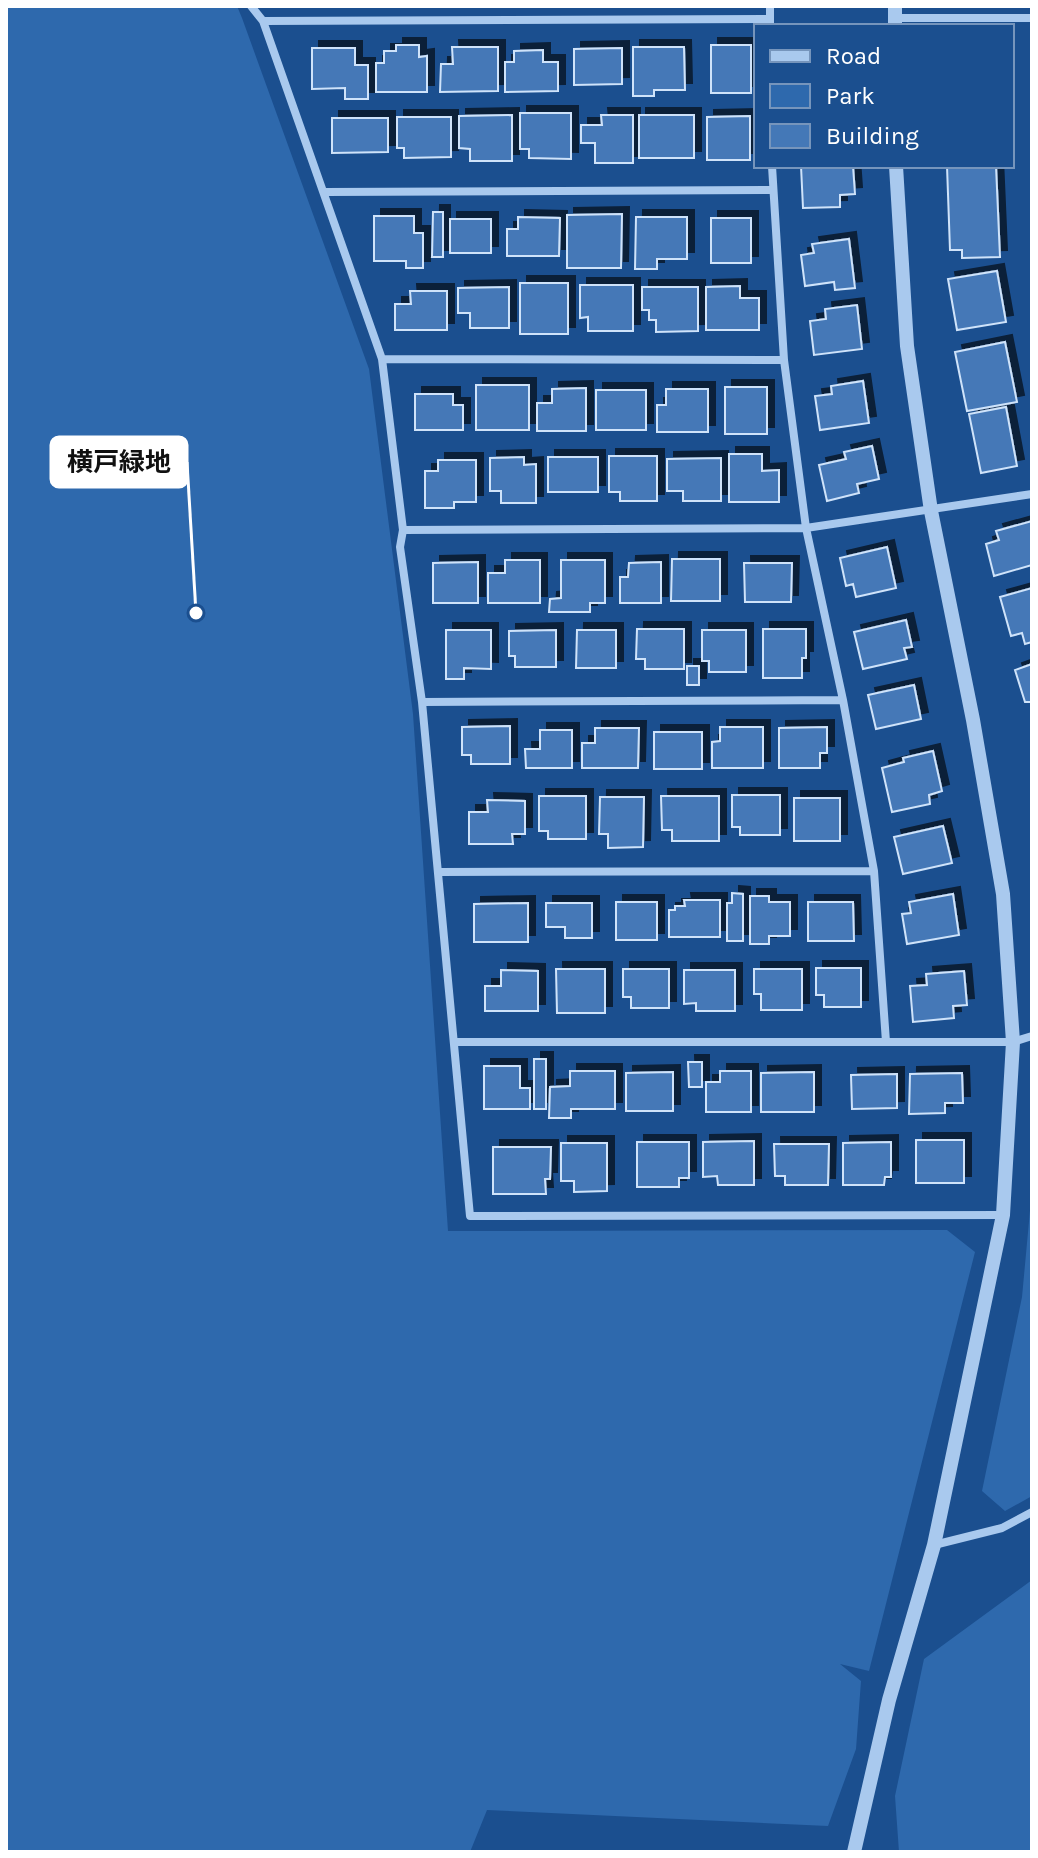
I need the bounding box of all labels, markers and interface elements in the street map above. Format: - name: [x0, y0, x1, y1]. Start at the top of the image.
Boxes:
- legend: [754, 24, 1014, 168]
- text: Road: [826, 42, 881, 70]
- text: Park: [826, 82, 875, 110]
- text: Building: [826, 122, 919, 150]
- callout: 横戸緑地: [51, 437, 187, 487]
- text: 横戸緑地: [67, 447, 171, 478]

